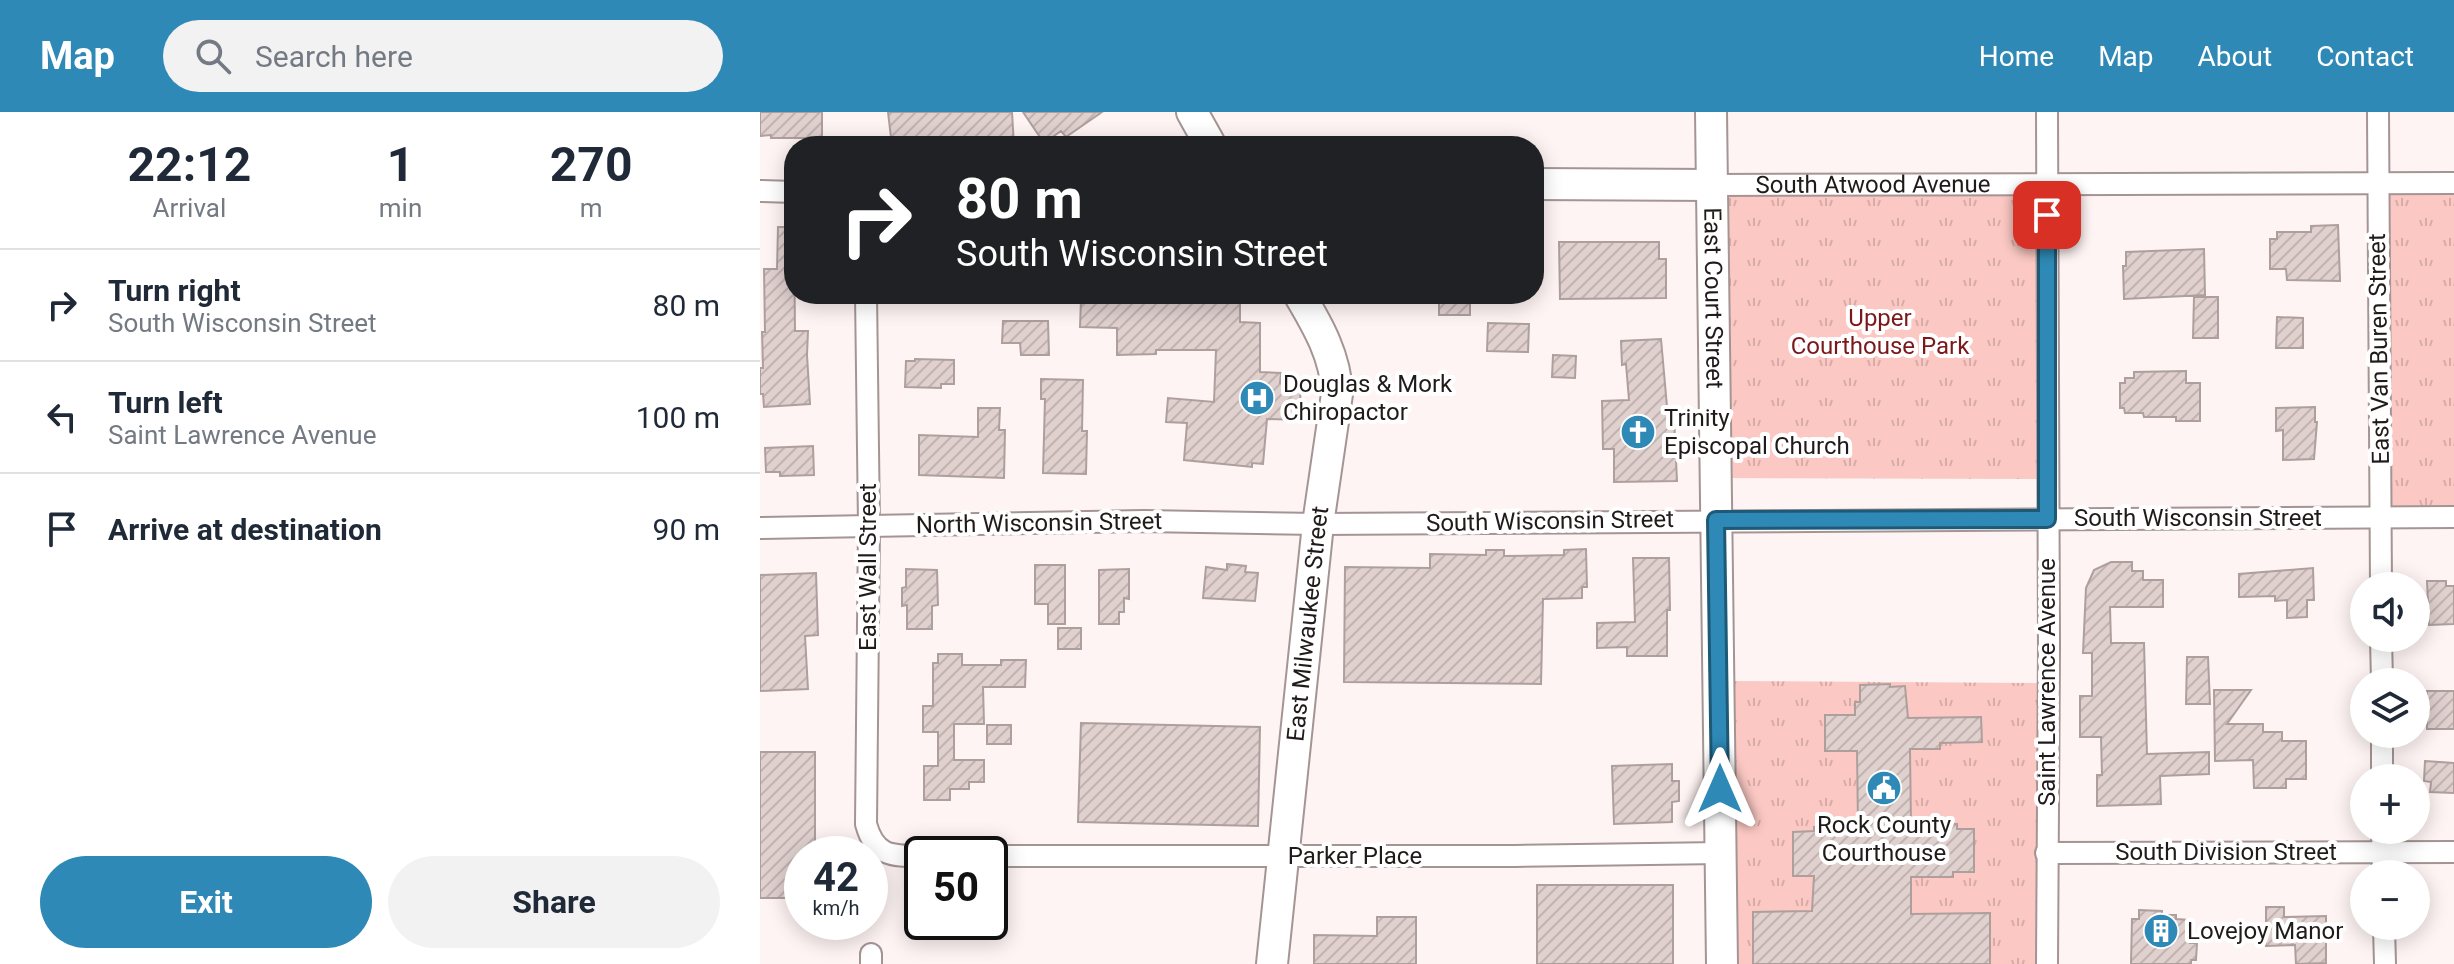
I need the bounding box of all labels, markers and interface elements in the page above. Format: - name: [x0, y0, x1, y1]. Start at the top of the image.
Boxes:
- search box: [163, 20, 723, 92]
- text: Map: [40, 34, 115, 78]
- icon: search: [191, 34, 235, 78]
- text: Search here: [255, 39, 413, 74]
- text: Home: [1979, 40, 2054, 73]
- text: Map: [2098, 40, 2154, 73]
- text: About: [2198, 40, 2272, 73]
- text: Contact: [2316, 40, 2414, 73]
- text: 22:12: [128, 136, 251, 193]
- text: 1: [387, 136, 414, 193]
- text: 270: [550, 136, 632, 193]
- text: 80 m: [956, 166, 1083, 232]
- icon: right: [824, 168, 928, 272]
- street label: South Atwood Avenue: [1755, 170, 1991, 199]
- pin: [2013, 181, 2081, 249]
- text: Arrival: [153, 193, 226, 223]
- text: min: [379, 193, 422, 223]
- text: m: [580, 193, 603, 223]
- icon: arrive: [2025, 193, 2069, 237]
- street label: East Court Street: [1698, 207, 1729, 389]
- text: South Wisconsin Street: [956, 233, 1328, 275]
- street label: East Van Buren Street: [2363, 233, 2395, 465]
- text: Turn right: [108, 273, 241, 308]
- icon: right: [40, 283, 84, 327]
- text: 80 m: [653, 288, 720, 323]
- park label: Upper Courthouse Park: [1791, 304, 1970, 360]
- text: South Wisconsin Street: [108, 308, 377, 338]
- place label: Douglas & Mork Chiropactor: [1283, 370, 1453, 426]
- hospital icon: Douglas & Mork Chiropactor: [1238, 379, 1276, 417]
- text: Turn left: [108, 385, 223, 420]
- icon: left: [40, 395, 84, 439]
- text: 100 m: [636, 400, 720, 435]
- place label: Trinity Episcopal Church: [1664, 404, 1850, 460]
- church icon: Trinity Episcopal Church: [1619, 413, 1657, 451]
- text: Saint Lawrence Avenue: [108, 420, 376, 450]
- street label: East Wall Street: [854, 483, 882, 651]
- street label: East Milwaukee Street: [1281, 504, 1334, 743]
- street label: South Wisconsin Street: [2074, 504, 2322, 532]
- street label: South Wisconsin Street: [1426, 505, 1674, 537]
- icon: arrive: [40, 507, 84, 551]
- street label: North Wisconsin Street: [916, 507, 1163, 539]
- text: Arrive at destination: [108, 512, 382, 547]
- text: 90 m: [653, 512, 720, 547]
- street label: Saint Lawrence Avenue: [2033, 558, 2061, 806]
- map controls: [2350, 572, 2430, 940]
- button: sound: [2350, 572, 2430, 652]
- button: layers: [2350, 668, 2430, 748]
- position arrow: [1678, 747, 1762, 831]
- button: +: [2350, 764, 2430, 844]
- public building icon: Rock County Courthouse: [1865, 769, 1903, 807]
- place label: Rock County Courthouse: [1817, 811, 1952, 867]
- speed limit sign: 50: [904, 836, 1008, 940]
- street label: South Division Street: [2115, 838, 2337, 866]
- street label: Parker Place: [1288, 842, 1422, 870]
- text: 42: [813, 854, 859, 901]
- button: Exit: [40, 856, 372, 948]
- button: Share: [388, 856, 720, 948]
- button: −: [2350, 860, 2430, 940]
- text: km/h: [813, 896, 859, 920]
- building icon: Lovejoy Manor: [2142, 912, 2180, 950]
- place label: Lovejoy Manor: [2187, 917, 2343, 945]

